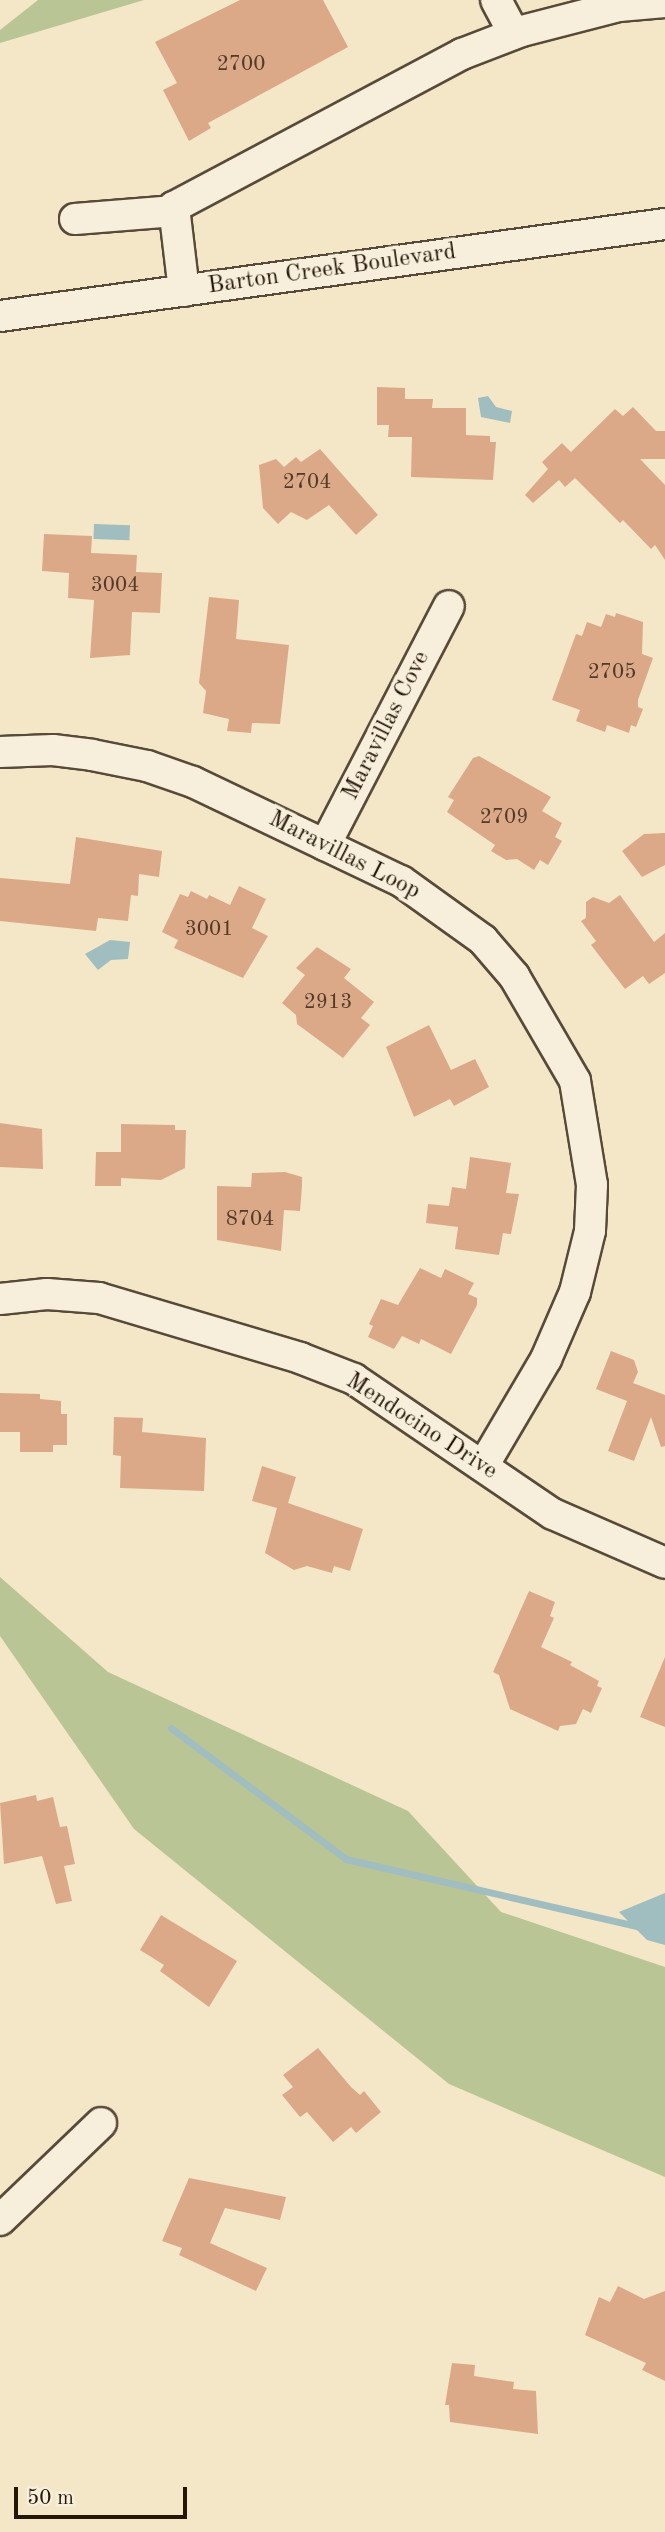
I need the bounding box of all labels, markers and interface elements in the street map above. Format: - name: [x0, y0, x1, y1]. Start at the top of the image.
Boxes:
- house number: 2700: [217, 52, 265, 78]
- street label: Barton Creek Boulevard: [206, 238, 458, 302]
- house number: 2704: [283, 470, 331, 496]
- house number: 3004: [91, 573, 139, 599]
- street label: Maravillas Cove: [337, 647, 437, 805]
- house number: 2705: [588, 660, 636, 686]
- street label: Maravillas Loop: [263, 805, 425, 907]
- house number: 2709: [480, 805, 528, 831]
- house number: 3001: [185, 917, 233, 943]
- house number: 2913: [304, 990, 352, 1016]
- house number: 8704: [226, 1207, 274, 1233]
- street label: Mendocino Drive: [340, 1367, 502, 1487]
- scale bar: [18, 2472, 191, 2516]
- text: 50 m: [27, 2488, 74, 2509]

